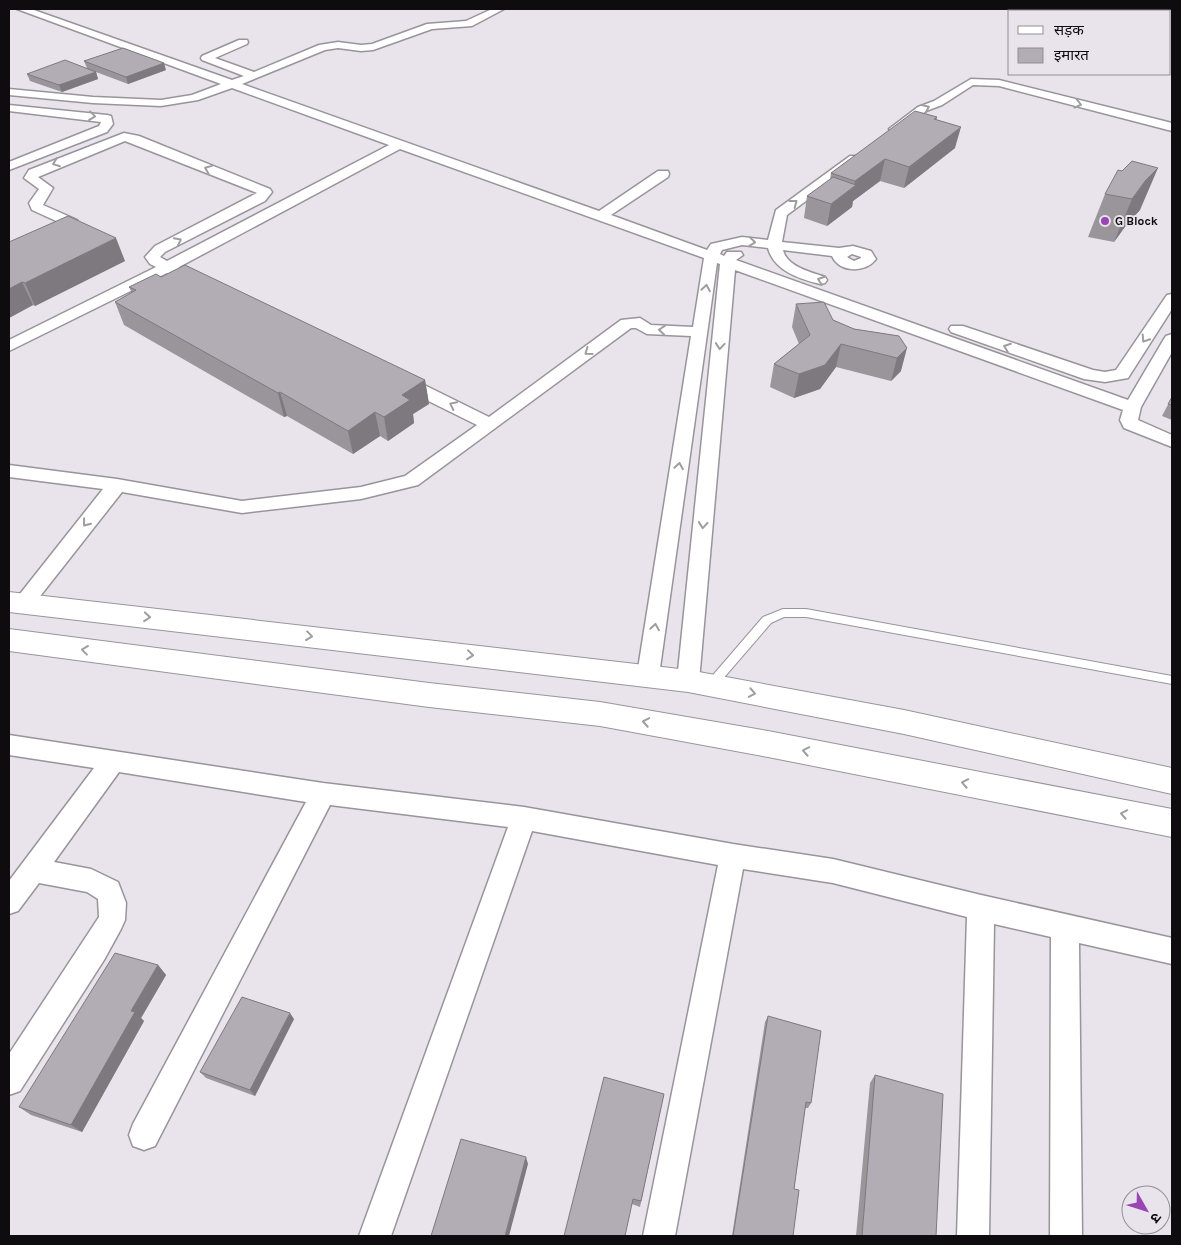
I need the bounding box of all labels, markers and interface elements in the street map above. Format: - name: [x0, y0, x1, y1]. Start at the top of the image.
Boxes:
- legend: [1008, 10, 1171, 75]
- text: सड़क: [1054, 21, 1084, 39]
- text: इमारत: [1054, 46, 1089, 64]
- one-way arrow: [1074, 98, 1082, 108]
- one-way arrow: [921, 104, 930, 114]
- one-way arrow: [88, 110, 96, 121]
- one-way arrow: [52, 157, 61, 167]
- one-way arrow: [204, 165, 213, 176]
- one-way arrow: [788, 200, 798, 209]
- place label: G Block: [1115, 214, 1158, 228]
- marker: G Block: [1099, 215, 1111, 227]
- one-way arrow: [748, 236, 756, 247]
- one-way arrow: [172, 237, 181, 247]
- one-way arrow: [817, 276, 826, 286]
- one-way arrow: [701, 284, 711, 293]
- one-way arrow: [658, 325, 666, 336]
- one-way arrow: [1142, 334, 1152, 343]
- one-way arrow: [715, 342, 726, 350]
- one-way arrow: [1003, 343, 1012, 353]
- one-way arrow: [584, 346, 594, 355]
- one-way arrow: [449, 401, 458, 412]
- one-way arrow: [674, 462, 684, 471]
- one-way arrow: [84, 517, 92, 526]
- one-way arrow: [698, 521, 709, 529]
- one-way arrow: [144, 612, 152, 623]
- one-way arrow: [649, 623, 660, 631]
- one-way arrow: [305, 630, 313, 641]
- one-way arrow: [81, 645, 89, 655]
- one-way arrow: [466, 649, 474, 660]
- one-way arrow: [748, 687, 757, 698]
- one-way arrow: [641, 718, 650, 728]
- one-way arrow: [801, 747, 810, 757]
- one-way arrow: [961, 778, 969, 788]
- one-way arrow: [1120, 809, 1129, 820]
- north arrow: [1121, 1185, 1171, 1235]
- text: उ: [1146, 1209, 1165, 1227]

